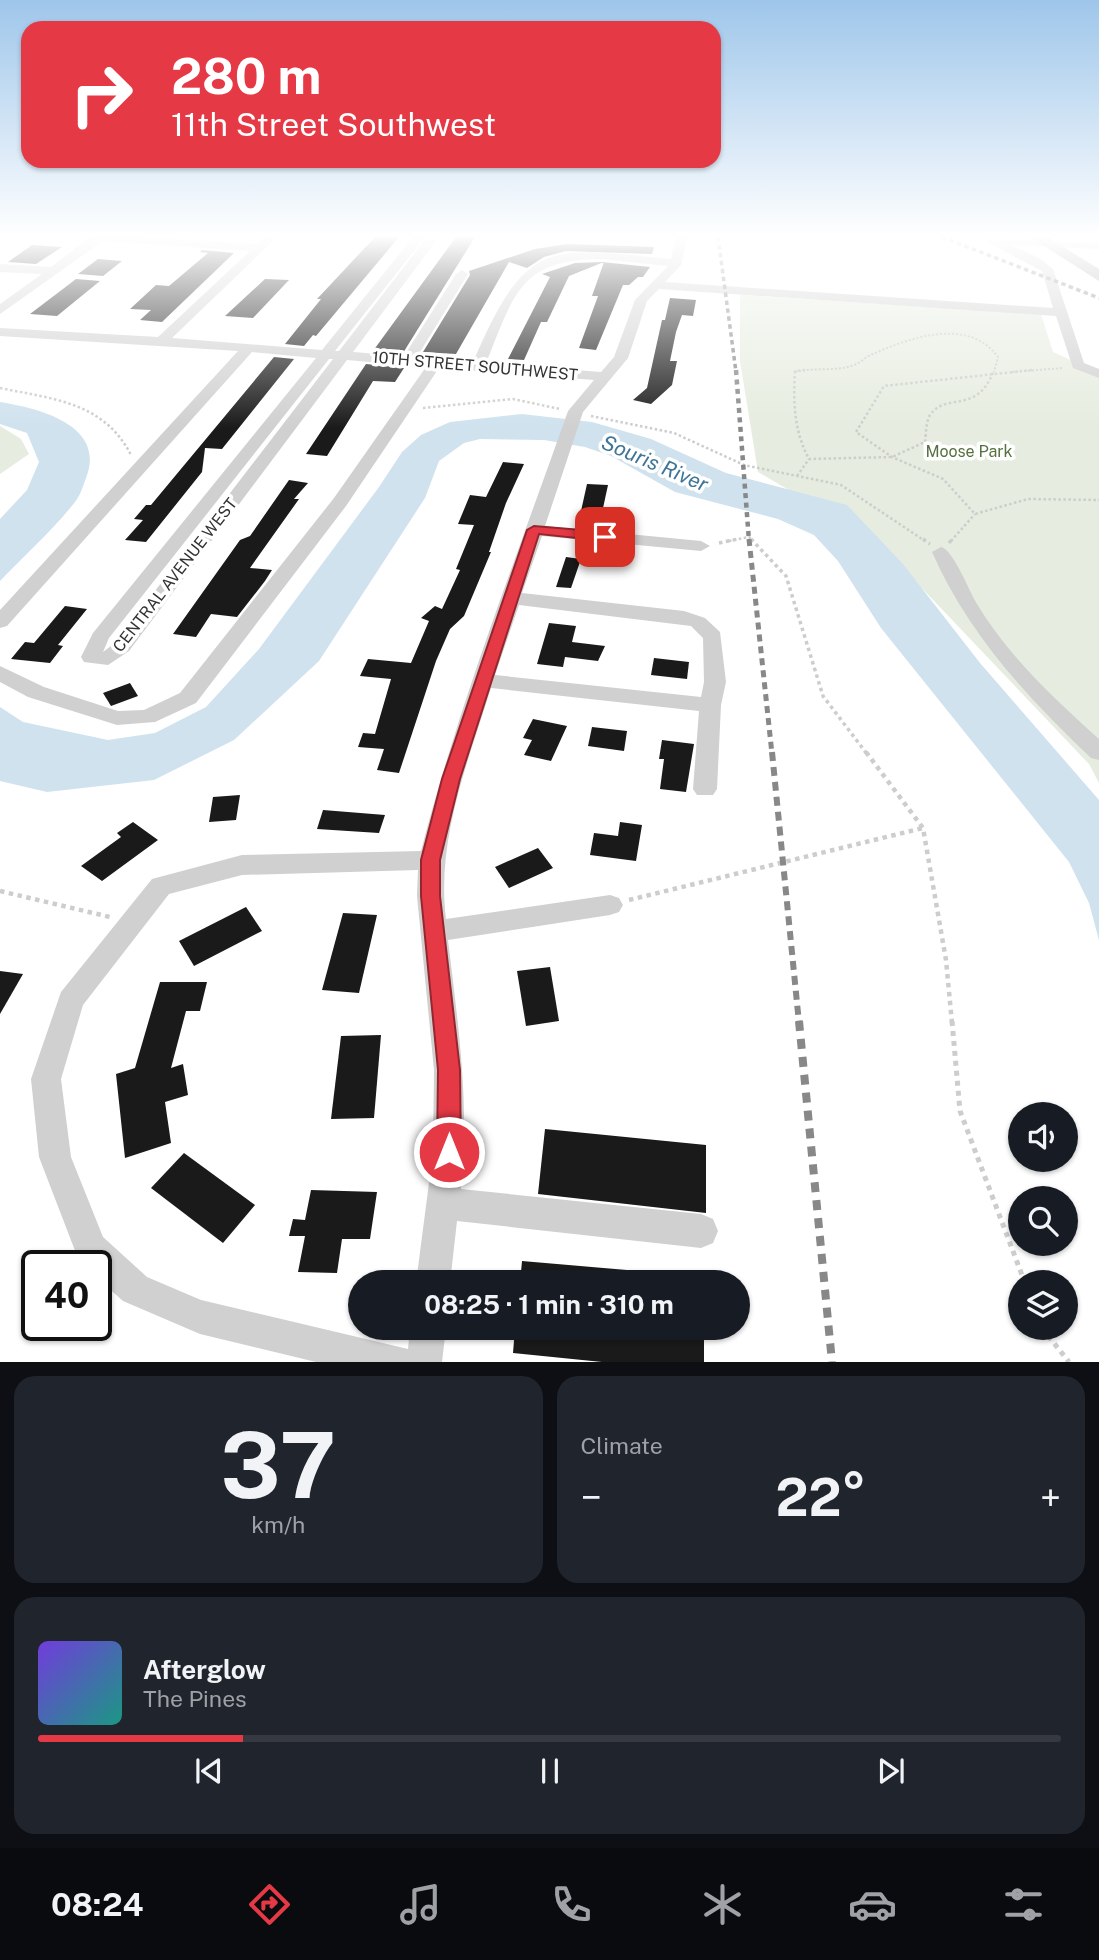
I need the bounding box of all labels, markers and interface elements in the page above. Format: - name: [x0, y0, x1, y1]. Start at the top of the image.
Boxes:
- text: 280 m: [171, 47, 321, 105]
- icon: right: [56, 49, 147, 140]
- text: 11th Street Southwest: [171, 106, 496, 143]
- street label: 10TH STREET SOUTHWEST: [371, 348, 579, 385]
- water label: Souris River: [598, 429, 713, 497]
- park label: Moose Park: [925, 442, 1013, 461]
- street label: CENTRAL AVENUE WEST: [109, 494, 241, 656]
- pin: [575, 507, 635, 567]
- icon: arrive: [586, 518, 624, 556]
- map controls: [1008, 1102, 1078, 1340]
- button: sound: [1008, 1102, 1078, 1172]
- position arrow: [412, 1115, 486, 1189]
- button: search: [1008, 1186, 1078, 1256]
- speed limit sign: 40: [21, 1250, 112, 1341]
- button: layers: [1008, 1270, 1078, 1340]
- text: 08:25 · 1 min · 310 m: [424, 1289, 674, 1320]
- text: 37: [220, 1412, 336, 1518]
- text: Climate: [581, 1432, 663, 1459]
- text: 22°: [775, 1467, 866, 1528]
- text: −: [581, 1475, 602, 1520]
- text: +: [1040, 1475, 1061, 1520]
- text: km/h: [251, 1511, 305, 1538]
- text: Afterglow: [143, 1654, 266, 1685]
- text: The Pines: [143, 1685, 247, 1712]
- icon: previous: [190, 1752, 228, 1790]
- icon: pause: [531, 1752, 569, 1790]
- icon: next: [872, 1752, 910, 1790]
- icon: directions: [245, 1880, 294, 1929]
- icon: music: [396, 1880, 445, 1929]
- icon: phone: [547, 1880, 596, 1929]
- icon: climate: [698, 1880, 747, 1929]
- icon: car: [848, 1880, 897, 1929]
- icon: filters: [999, 1880, 1048, 1929]
- text: 08:24: [51, 1886, 143, 1923]

